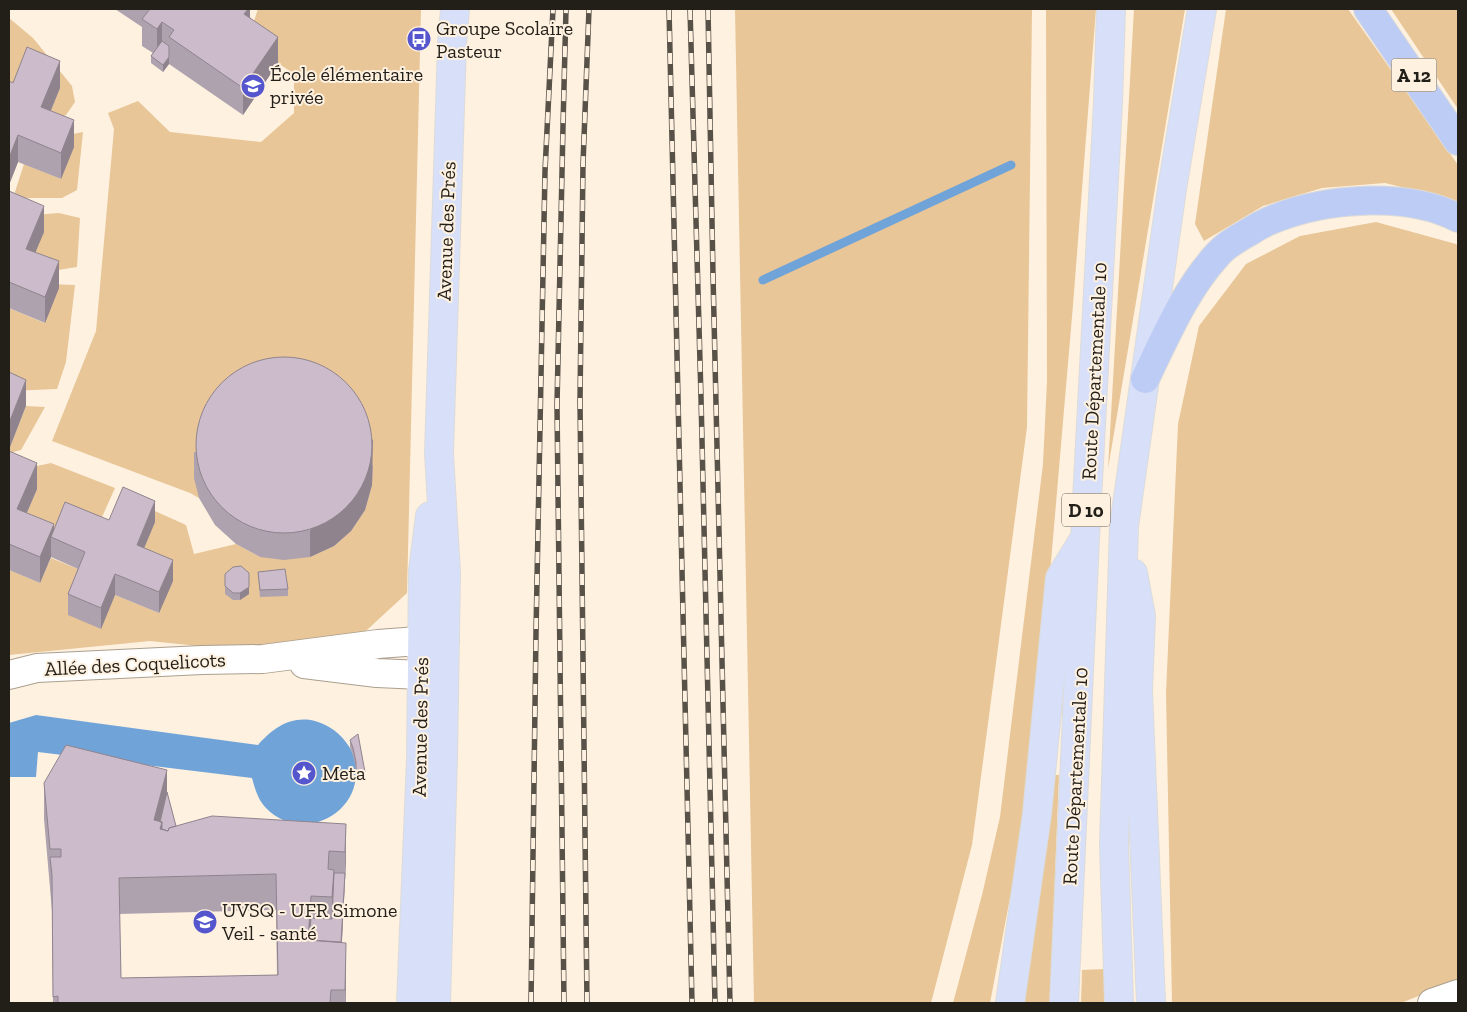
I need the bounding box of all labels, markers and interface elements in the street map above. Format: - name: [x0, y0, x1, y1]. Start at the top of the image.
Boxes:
- place label: Groupe Scolaire Pasteur: [436, 16, 573, 63]
- bus stop icon: Groupe Scolaire Pasteur: [406, 26, 432, 52]
- road number: A 12: [1392, 58, 1436, 92]
- place label: École élémentaire privée: [270, 62, 423, 109]
- school or university icon: École élémentaire privée: [240, 73, 266, 99]
- street label: Avenue des Prés: [432, 161, 460, 301]
- street label: Route Départementale 10: [1076, 262, 1112, 480]
- road number: D 10: [1062, 494, 1110, 526]
- street label: Allée des Coquelicots: [44, 647, 226, 681]
- street label: Avenue des Prés: [407, 657, 433, 797]
- street label: Route Départementale 10: [1057, 667, 1093, 885]
- place icon: Meta: [291, 760, 317, 786]
- place label: Meta: [322, 761, 366, 785]
- place label: UVSQ - UFR Simone Veil - santé: [221, 898, 397, 945]
- school or university icon: UVSQ - UFR Simone Veil - santé: [192, 909, 218, 935]

